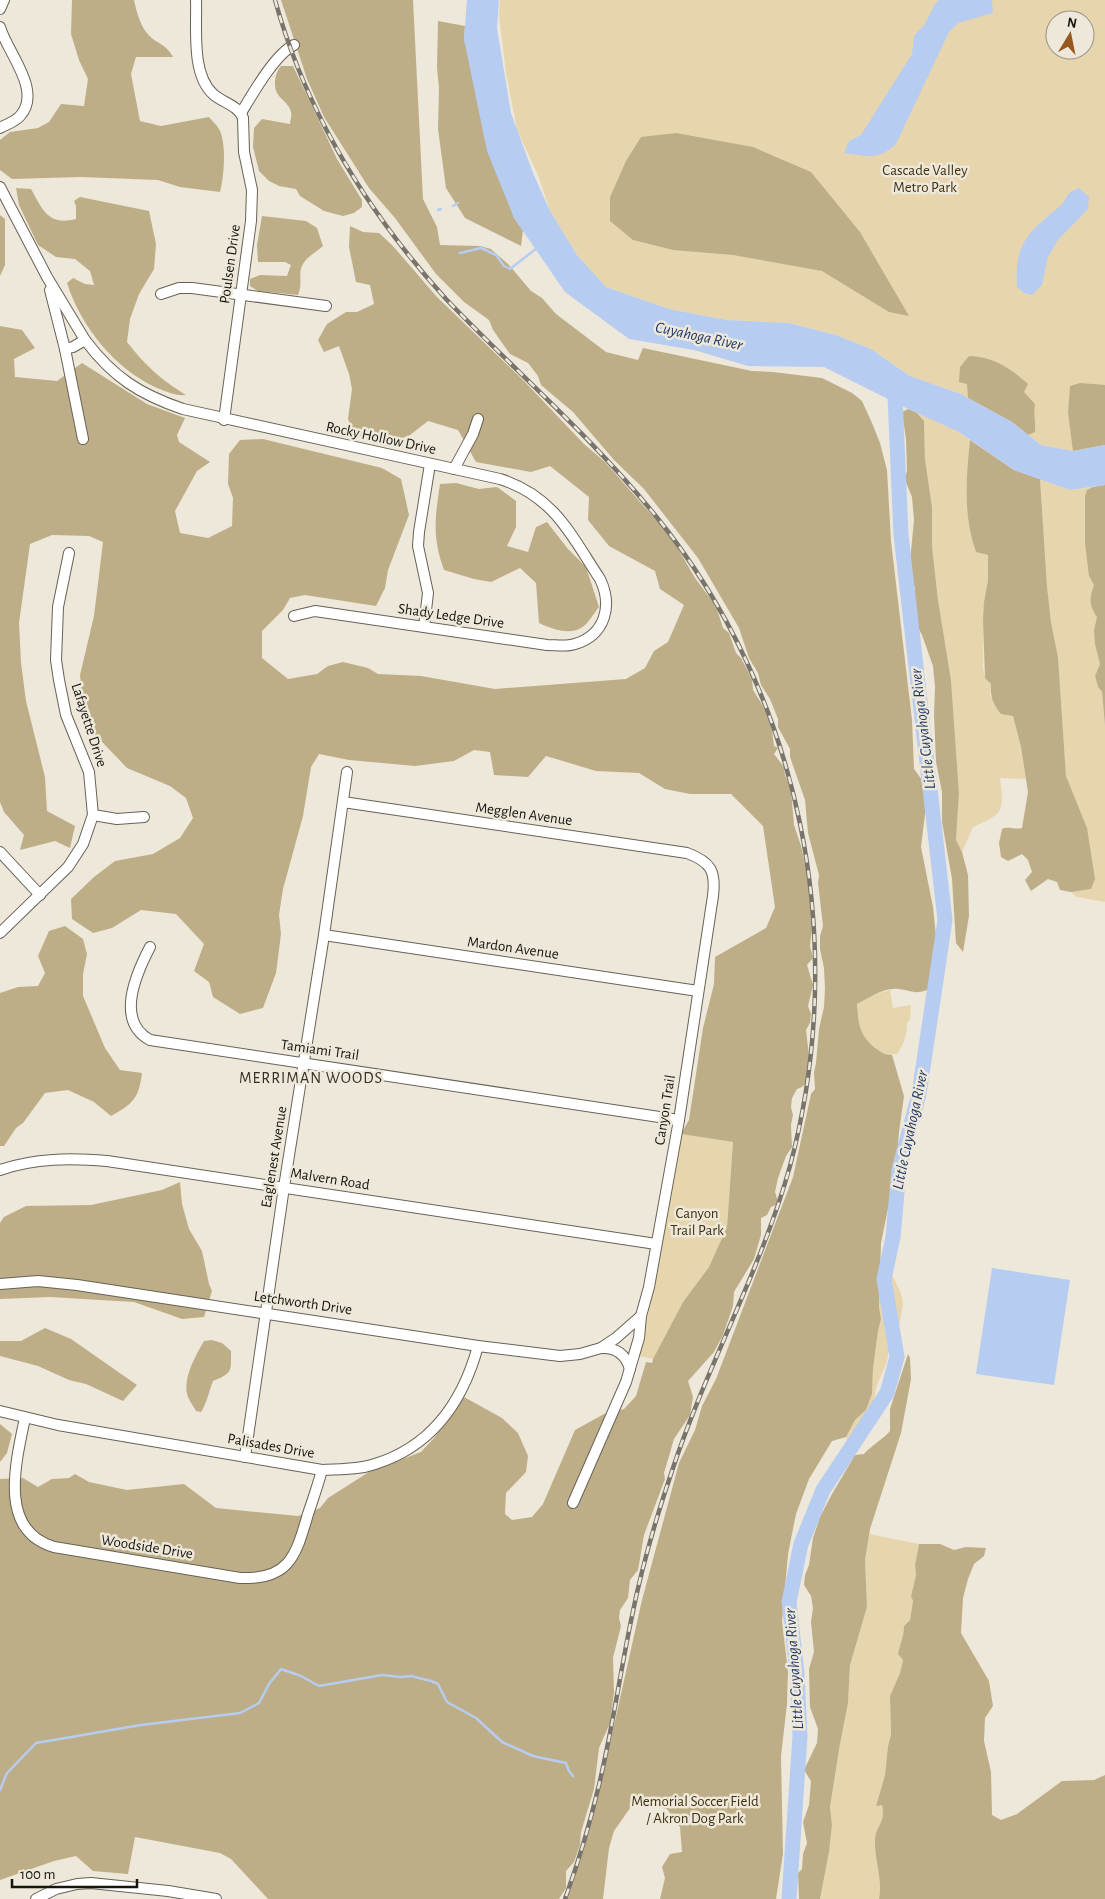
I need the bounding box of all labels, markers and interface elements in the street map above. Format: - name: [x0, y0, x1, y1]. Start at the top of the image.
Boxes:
- north arrow: [1045, 10, 1095, 60]
- text: N: [1066, 15, 1078, 31]
- park label: Cascade Valley Metro Park: [882, 163, 968, 195]
- street label: Poulsen Drive: [217, 223, 243, 305]
- water label: Cuyahoga River: [654, 319, 745, 353]
- street label: Rocky Hollow Drive: [325, 419, 438, 457]
- street label: Shady Ledge Drive: [397, 601, 505, 631]
- water label: Little Cuyahoga River: [908, 667, 938, 790]
- street label: Lafayette Drive: [68, 681, 110, 769]
- street label: Megglen Avenue: [475, 800, 573, 828]
- street label: Mardon Avenue: [466, 934, 560, 962]
- street label: Tamiami Trail: [280, 1037, 360, 1063]
- water label: Little Cuyahoga River: [890, 1068, 931, 1191]
- district label: MERRIMAN WOODS: [239, 1070, 383, 1086]
- street label: Canyon Trail: [652, 1074, 678, 1146]
- street label: Eaglenest Avenue: [259, 1105, 289, 1209]
- street label: Malvern Road: [289, 1165, 371, 1193]
- park label: Canyon Trail Park: [670, 1206, 724, 1238]
- street label: Letchworth Drive: [253, 1289, 353, 1317]
- street label: Palisades Drive: [226, 1431, 316, 1461]
- street label: Woodside Drive: [100, 1532, 194, 1562]
- water label: Little Cuyahoga River: [782, 1607, 806, 1730]
- park label: Memorial Soccer Field / Akron Dog Park: [631, 1794, 759, 1826]
- scale bar: [12, 1856, 138, 1888]
- text: 100 m: [20, 1867, 55, 1882]

